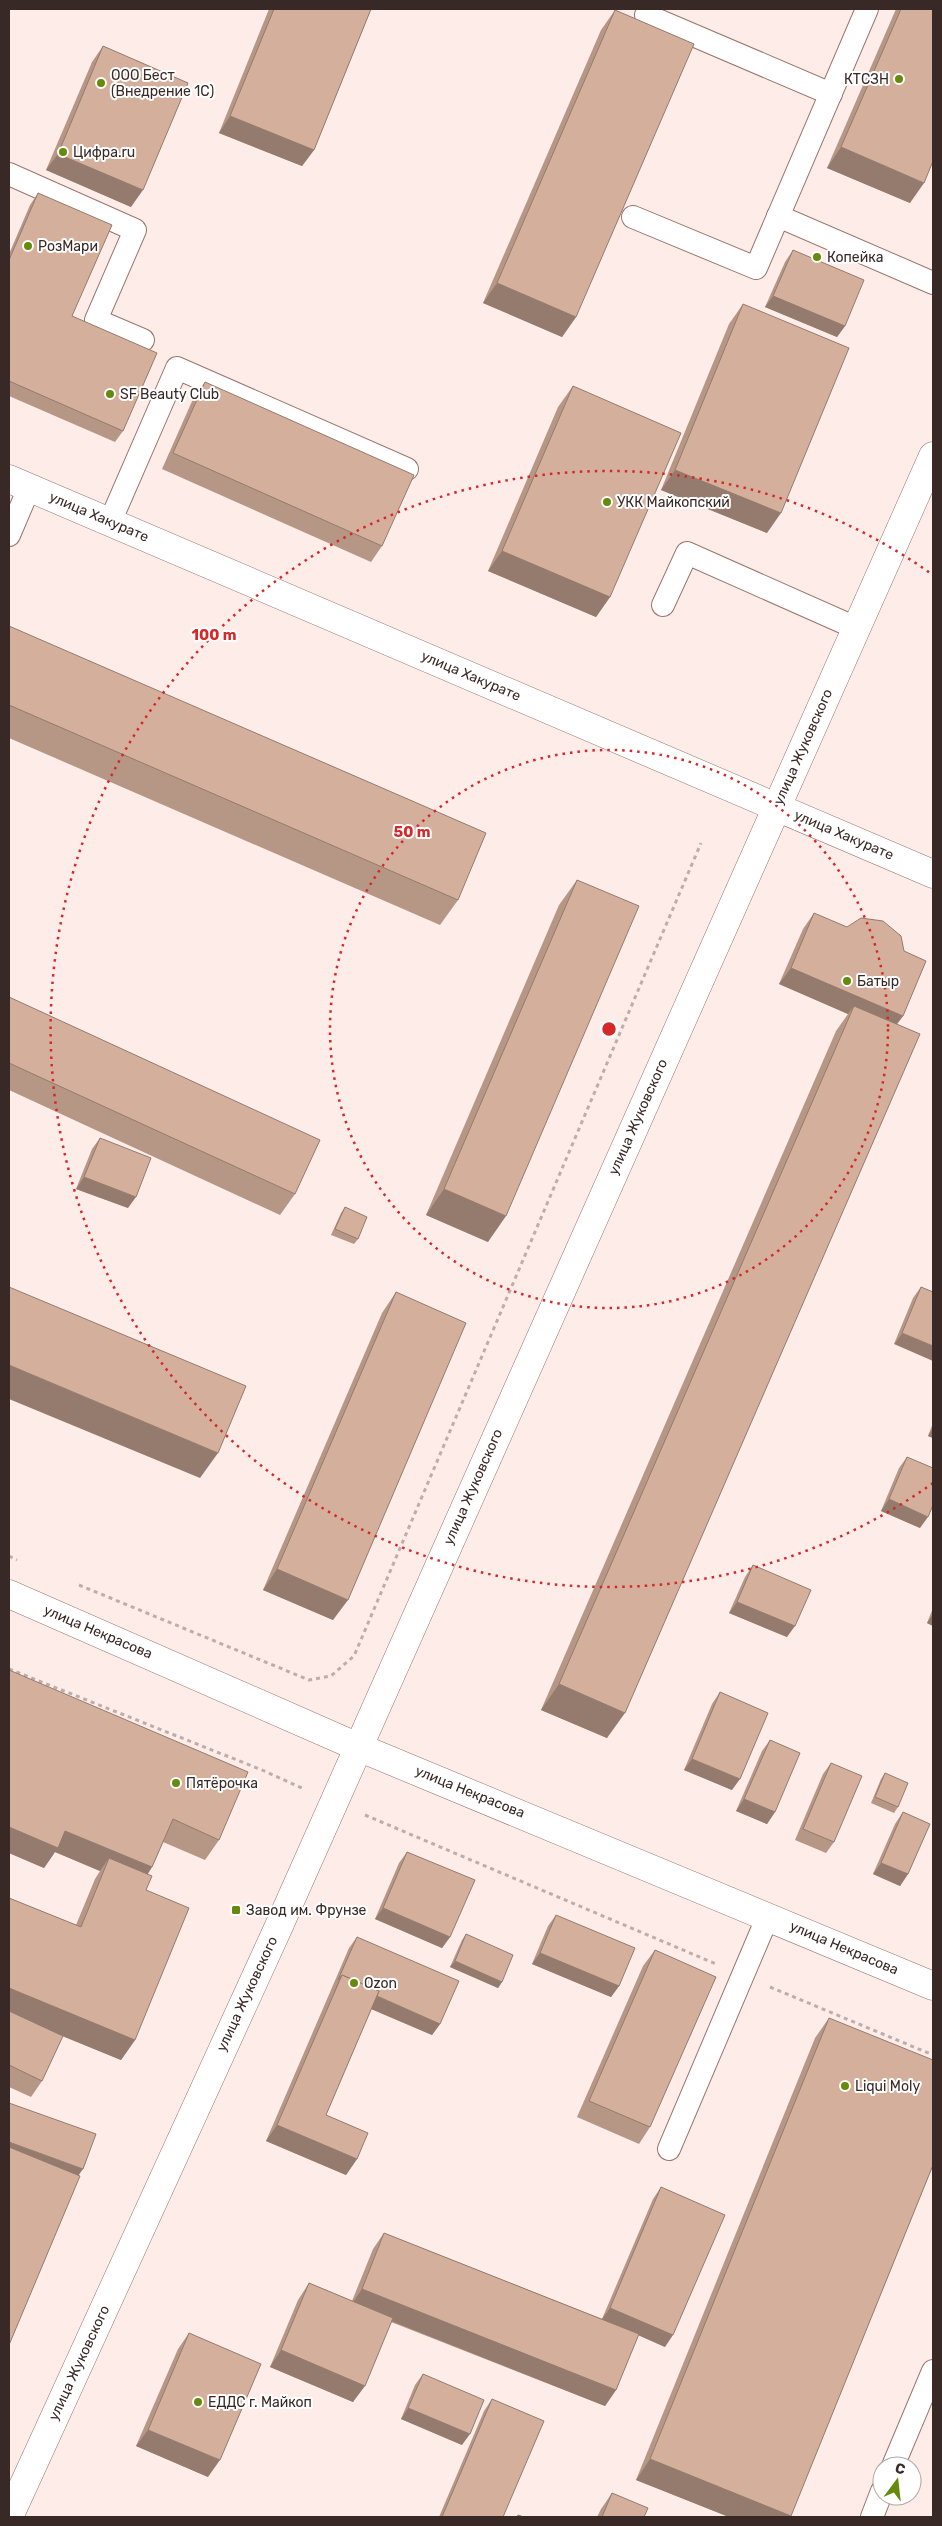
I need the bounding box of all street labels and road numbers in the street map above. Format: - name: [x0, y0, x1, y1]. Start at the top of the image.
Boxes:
- street label: улица Хакурате: [47, 488, 152, 546]
- street label: улица Хакурате: [419, 647, 524, 705]
- street label: улица Жуковского: [770, 686, 836, 808]
- street label: улица Хакурате: [792, 806, 897, 864]
- street label: улица Жуковского: [605, 1056, 671, 1178]
- street label: улица Жуковского: [440, 1426, 506, 1548]
- street label: улица Некрасова: [41, 1601, 155, 1663]
- street label: улица Некрасова: [413, 1762, 527, 1822]
- street label: улица Некрасова: [787, 1917, 901, 1979]
- street label: улица Жуковского: [213, 1934, 281, 2054]
- street label: улица Жуковского: [45, 2303, 113, 2423]

